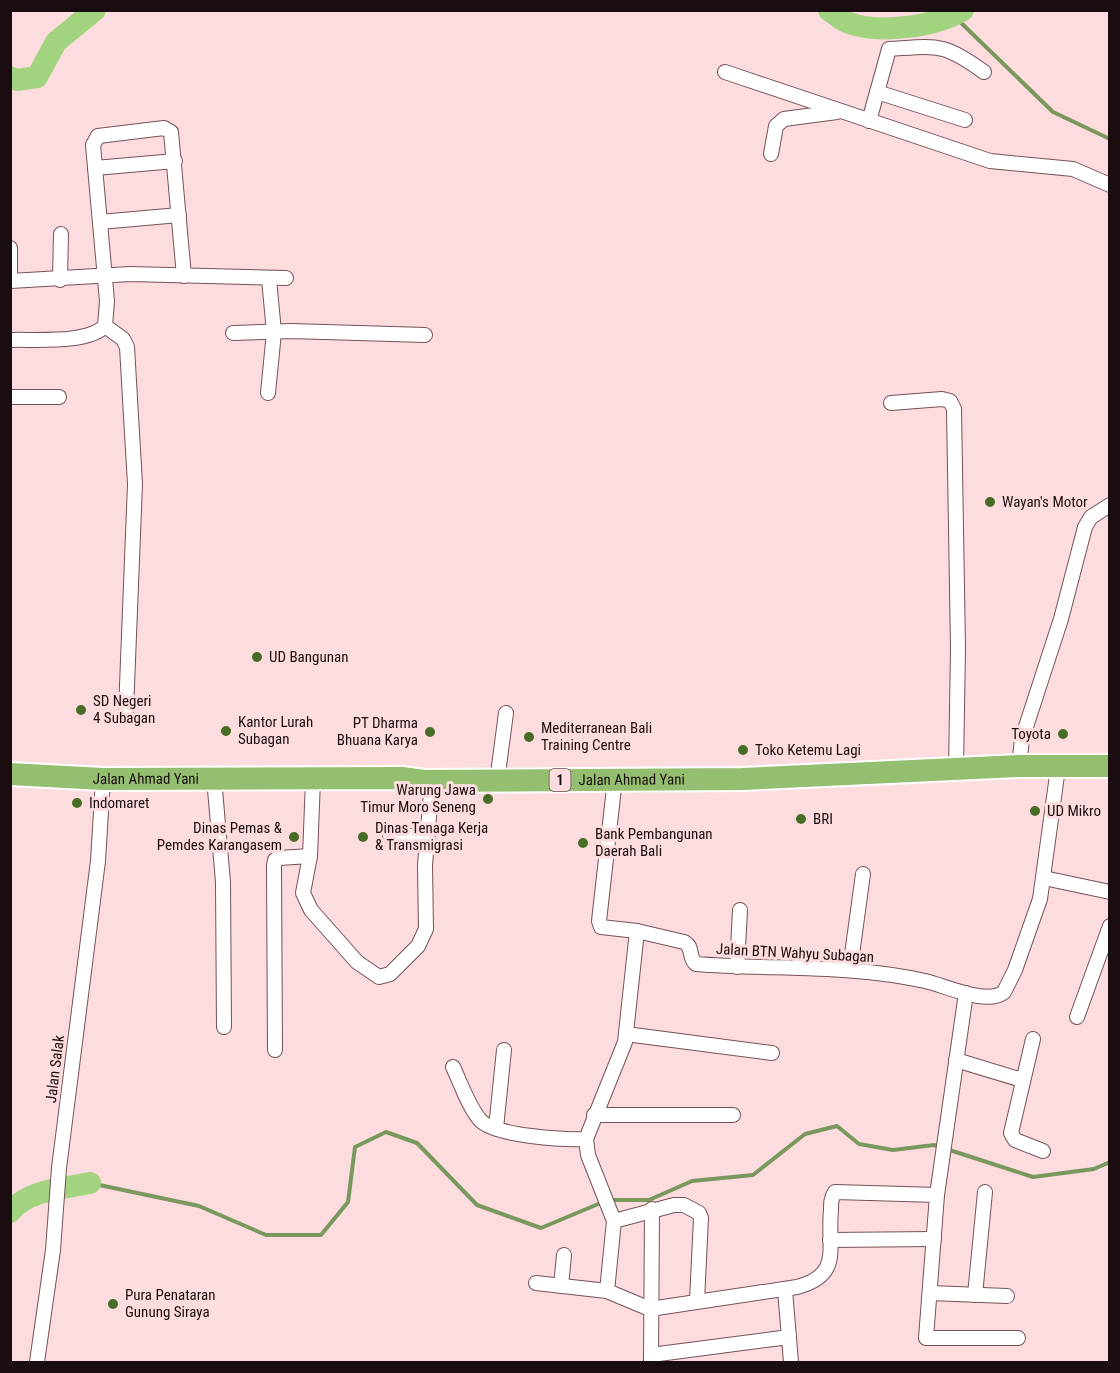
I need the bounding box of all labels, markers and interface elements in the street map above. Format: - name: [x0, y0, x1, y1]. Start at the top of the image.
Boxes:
- place label: Wayan's Motor: [1002, 493, 1088, 511]
- marker: Wayan's Motor: [983, 495, 997, 509]
- place label: UD Bangunan: [269, 648, 348, 666]
- marker: UD Bangunan: [250, 650, 264, 664]
- place label: SD Negeri 4 Subagan: [93, 692, 155, 727]
- marker: SD Negeri 4 Subagan: [74, 703, 88, 717]
- place label: Kantor Lurah Subagan: [238, 713, 313, 748]
- place label: PT Dharma Bhuana Karya: [337, 714, 418, 749]
- place label: Mediterranean Bali Training Centre: [541, 719, 652, 754]
- marker: Kantor Lurah Subagan: [219, 724, 233, 738]
- marker: PT Dharma Bhuana Karya: [423, 725, 437, 739]
- place label: Toyota: [1011, 725, 1051, 743]
- marker: Toyota: [1056, 727, 1070, 741]
- marker: Mediterranean Bali Training Centre: [522, 730, 536, 744]
- place label: Toko Ketemu Lagi: [755, 741, 861, 759]
- marker: Toko Ketemu Lagi: [736, 743, 750, 757]
- street label: Jalan Ahmad Yani: [92, 769, 199, 788]
- road number: 1: [550, 769, 570, 791]
- street label: Jalan Ahmad Yani: [578, 770, 685, 789]
- place label: Warung Jawa Timur Moro Seneng: [360, 781, 476, 816]
- marker: Warung Jawa Timur Moro Seneng: [481, 792, 495, 806]
- place label: Indomaret: [89, 794, 149, 812]
- marker: Indomaret: [70, 796, 84, 810]
- place label: UD Mikro: [1047, 802, 1101, 820]
- marker: UD Mikro: [1028, 804, 1042, 818]
- place label: BRI: [813, 810, 833, 828]
- marker: BRI: [794, 812, 808, 826]
- place label: Dinas Pemas & Pemdes Karangasem: [157, 819, 283, 854]
- place label: Dinas Tenaga Kerja & Transmigrasi: [375, 819, 488, 854]
- place label: Bank Pembangunan Daerah Bali: [595, 825, 713, 860]
- marker: Dinas Pemas & Pemdes Karangasem: [287, 830, 301, 844]
- marker: Dinas Tenaga Kerja & Transmigrasi: [356, 830, 370, 844]
- marker: Bank Pembangunan Daerah Bali: [576, 836, 590, 850]
- street label: Jalan BTN Wahyu Subagan: [715, 940, 875, 966]
- street label: Jalan Salak: [42, 1034, 68, 1104]
- place label: Pura Penataran Gunung Siraya: [125, 1286, 216, 1321]
- marker: Pura Penataran Gunung Siraya: [106, 1297, 120, 1311]

